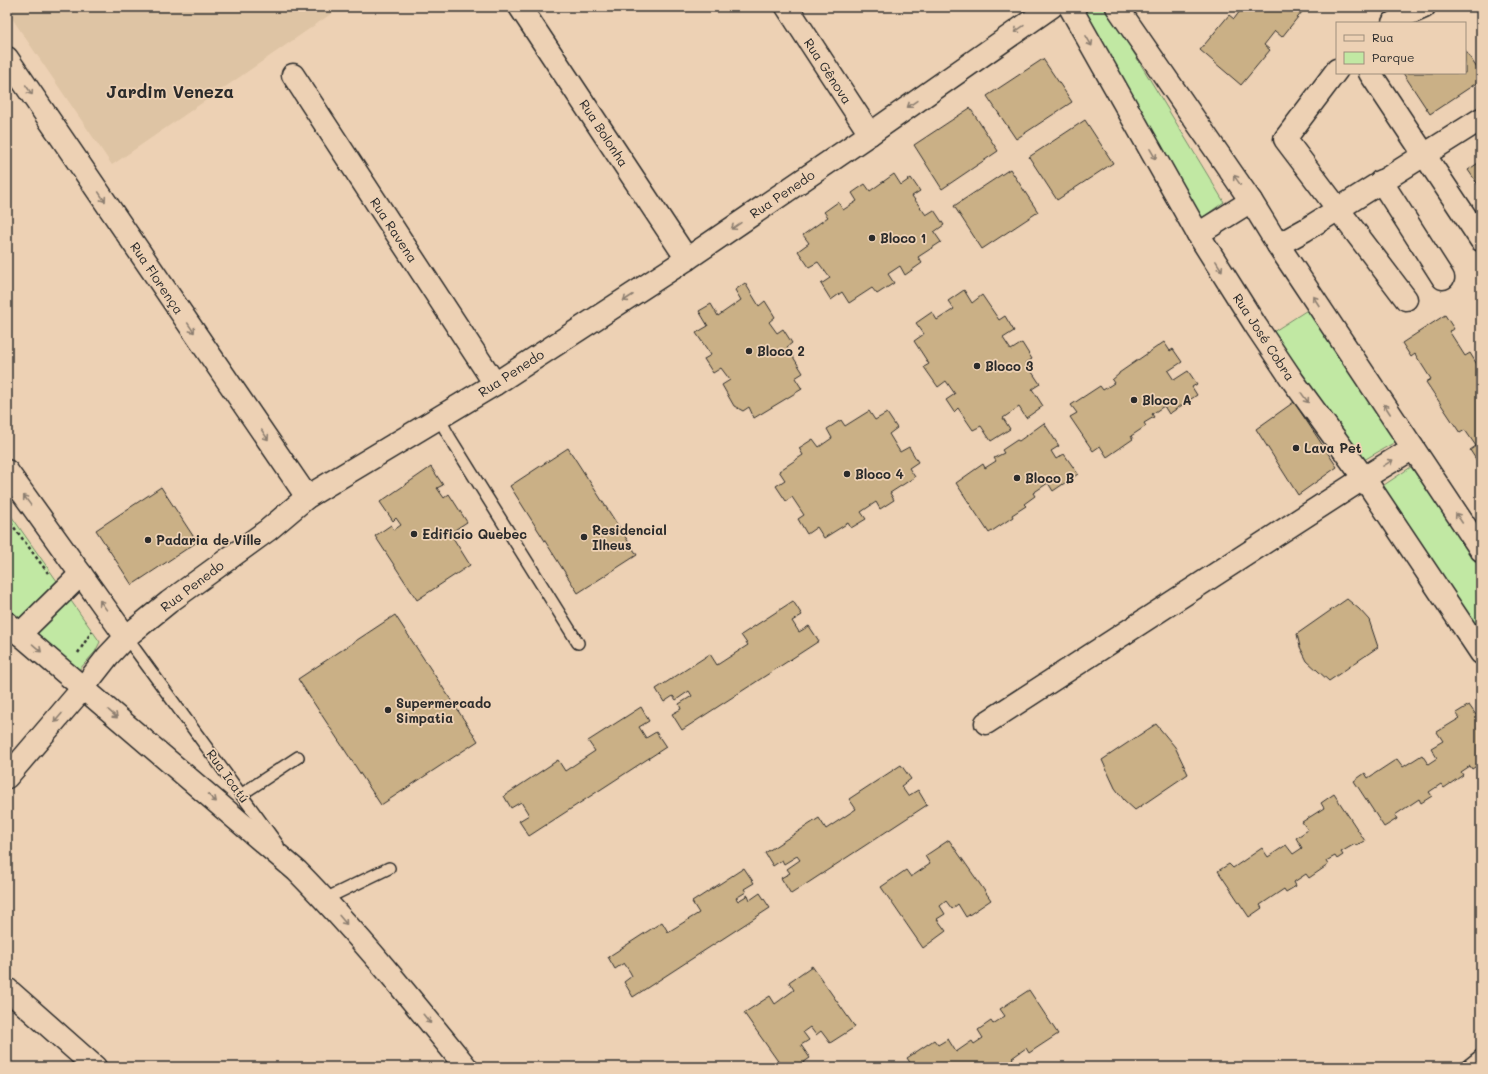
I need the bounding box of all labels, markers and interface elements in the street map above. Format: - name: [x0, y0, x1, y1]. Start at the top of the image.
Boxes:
- legend: [1336, 22, 1466, 74]
- one-way arrow: [1013, 25, 1024, 33]
- text: Rua: [1372, 29, 1394, 45]
- street label: Rua Gênova: [801, 35, 856, 107]
- one-way arrow: [1085, 35, 1093, 47]
- text: Parque: [1372, 49, 1415, 65]
- district label: Jardim Veneza: [106, 80, 234, 102]
- one-way arrow: [25, 84, 33, 95]
- street label: Rua Bolonha: [576, 96, 633, 170]
- one-way arrow: [907, 100, 918, 108]
- one-way arrow: [1150, 148, 1158, 160]
- street label: Rua Penedo: [746, 165, 818, 222]
- one-way arrow: [1233, 175, 1241, 186]
- one-way arrow: [98, 192, 106, 203]
- street label: Rua Ravena: [367, 194, 422, 266]
- one-way arrow: [730, 222, 742, 230]
- place label: Bloco 1: [880, 229, 926, 246]
- marker: Bloco 1: [867, 233, 877, 243]
- street label: Rua Florença: [127, 238, 188, 317]
- one-way arrow: [1215, 260, 1223, 272]
- street label: Rua José Cobra: [1230, 290, 1299, 384]
- one-way arrow: [622, 294, 634, 302]
- one-way arrow: [1311, 295, 1319, 307]
- one-way arrow: [188, 322, 196, 334]
- place label: Bloco 2: [757, 342, 805, 359]
- street label: Rua Penedo: [475, 345, 547, 400]
- marker: Bloco 2: [744, 346, 754, 356]
- place label: Bloco 3: [985, 357, 1034, 374]
- marker: Bloco 3: [972, 361, 982, 371]
- place label: Bloco A: [1142, 391, 1192, 408]
- one-way arrow: [1301, 393, 1309, 404]
- marker: Bloco A: [1129, 395, 1139, 405]
- one-way arrow: [1383, 404, 1391, 415]
- one-way arrow: [261, 429, 269, 440]
- place label: Lava Pet: [1304, 439, 1362, 456]
- marker: Lava Pet: [1291, 443, 1301, 453]
- one-way arrow: [1383, 459, 1394, 467]
- place label: Bloco 4: [855, 465, 904, 482]
- marker: Bloco 4: [842, 469, 852, 479]
- place label: Bloco B: [1025, 469, 1075, 486]
- marker: Bloco B: [1012, 473, 1022, 483]
- one-way arrow: [23, 494, 32, 505]
- one-way arrow: [1455, 512, 1463, 523]
- place label: Residencial Ilheus: [592, 521, 667, 553]
- place label: Edificio Quebec: [422, 525, 527, 542]
- marker: Edificio Quebec: [409, 529, 419, 539]
- place label: Padaria de Ville: [156, 531, 262, 548]
- marker: Residencial Ilheus: [579, 532, 589, 542]
- marker: Padaria de Ville: [143, 535, 153, 545]
- street label: Rua Penedo: [157, 556, 227, 615]
- one-way arrow: [99, 600, 108, 611]
- one-way arrow: [31, 643, 41, 652]
- place label: Supermercado Simpatia: [396, 694, 491, 726]
- marker: Supermercado Simpatia: [383, 705, 393, 715]
- one-way arrow: [108, 709, 118, 718]
- one-way arrow: [53, 713, 63, 723]
- street label: Rua Icatú: [203, 746, 253, 806]
- one-way arrow: [207, 793, 217, 803]
- one-way arrow: [338, 915, 347, 925]
- one-way arrow: [422, 1014, 431, 1025]

